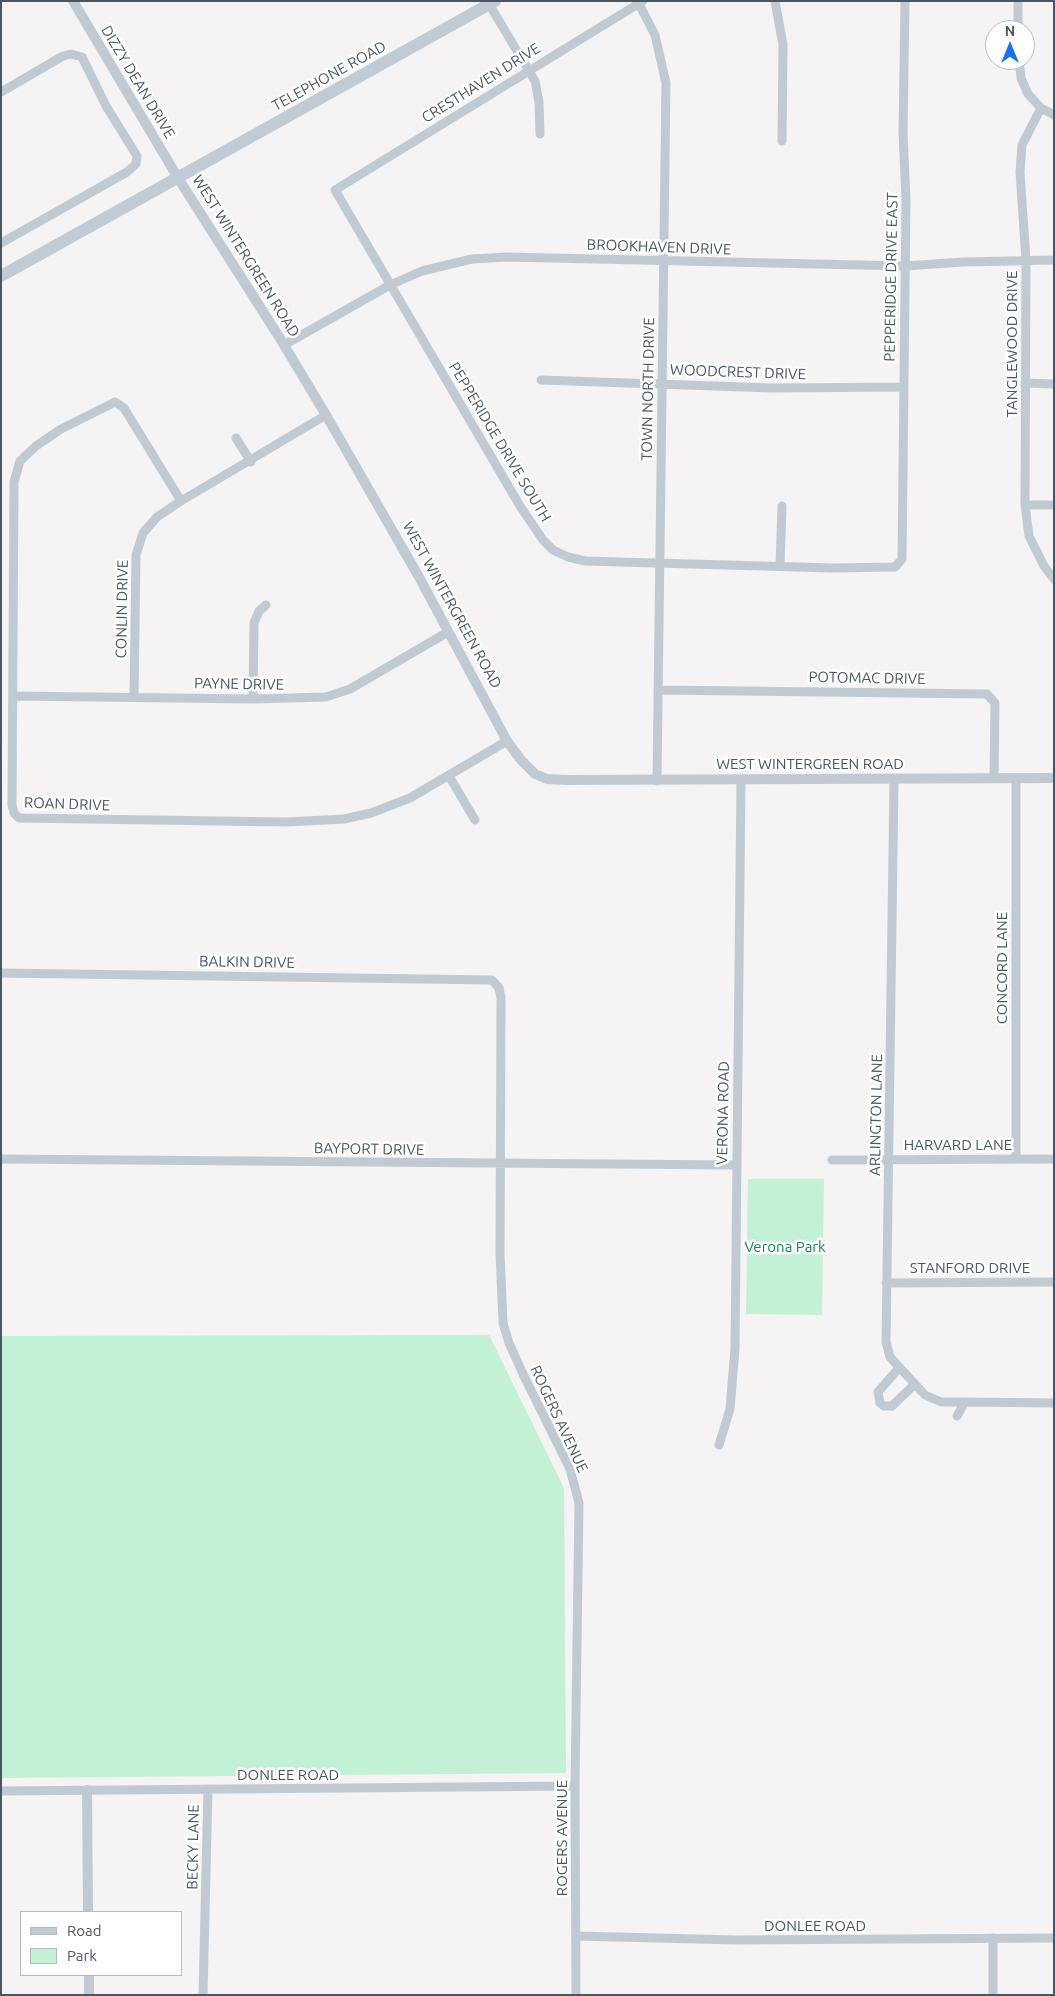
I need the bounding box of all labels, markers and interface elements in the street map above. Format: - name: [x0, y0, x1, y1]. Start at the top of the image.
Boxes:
- north arrow: [985, 20, 1035, 70]
- street label: DIZZY DEAN DRIVE: [97, 22, 179, 142]
- text: N: [1005, 23, 1015, 39]
- street label: TELEPHONE ROAD: [269, 37, 389, 115]
- street label: CRESTHAVEN DRIVE: [418, 39, 544, 127]
- street label: WEST WINTERGREEN ROAD: [189, 172, 303, 340]
- street label: PEPPERIDGE DRIVE EAST: [881, 192, 901, 362]
- street label: BROOKHAVEN DRIVE: [586, 235, 732, 259]
- street label: TANGLEWOOD DRIVE: [1003, 271, 1021, 417]
- street label: TOWN NORTH DRIVE: [638, 317, 658, 461]
- street label: PEPPERIDGE DRIVE SOUTH: [445, 359, 555, 525]
- street label: WOODCREST DRIVE: [670, 361, 806, 383]
- street label: WEST WINTERGREEN ROAD: [399, 519, 505, 691]
- street label: CONLIN DRIVE: [112, 559, 132, 659]
- street label: POTOMAC DRIVE: [808, 668, 926, 688]
- street label: PAYNE DRIVE: [194, 674, 284, 694]
- street label: WEST WINTERGREEN ROAD: [716, 755, 904, 773]
- street label: ROAN DRIVE: [23, 793, 111, 815]
- street label: CONCORD LANE: [993, 912, 1011, 1024]
- street label: BALKIN DRIVE: [199, 952, 295, 972]
- street label: ARLINGTON LANE: [866, 1054, 886, 1176]
- street label: VERONA ROAD: [713, 1061, 733, 1165]
- street label: HARVARD LANE: [904, 1136, 1012, 1154]
- street label: BAYPORT DRIVE: [314, 1139, 424, 1159]
- park label: Verona Park: [744, 1238, 826, 1256]
- street label: STANFORD DRIVE: [910, 1259, 1030, 1277]
- street label: ROGERS AVENUE: [526, 1363, 592, 1475]
- street label: DONLEE ROAD: [237, 1766, 339, 1784]
- street label: ROGERS AVENUE: [553, 1780, 571, 1896]
- street label: BECKY LANE: [183, 1804, 203, 1890]
- legend: [20, 1911, 182, 1976]
- street label: DONLEE ROAD: [764, 1917, 866, 1935]
- text: Road: [67, 1922, 102, 1939]
- text: Park: [67, 1947, 97, 1964]

